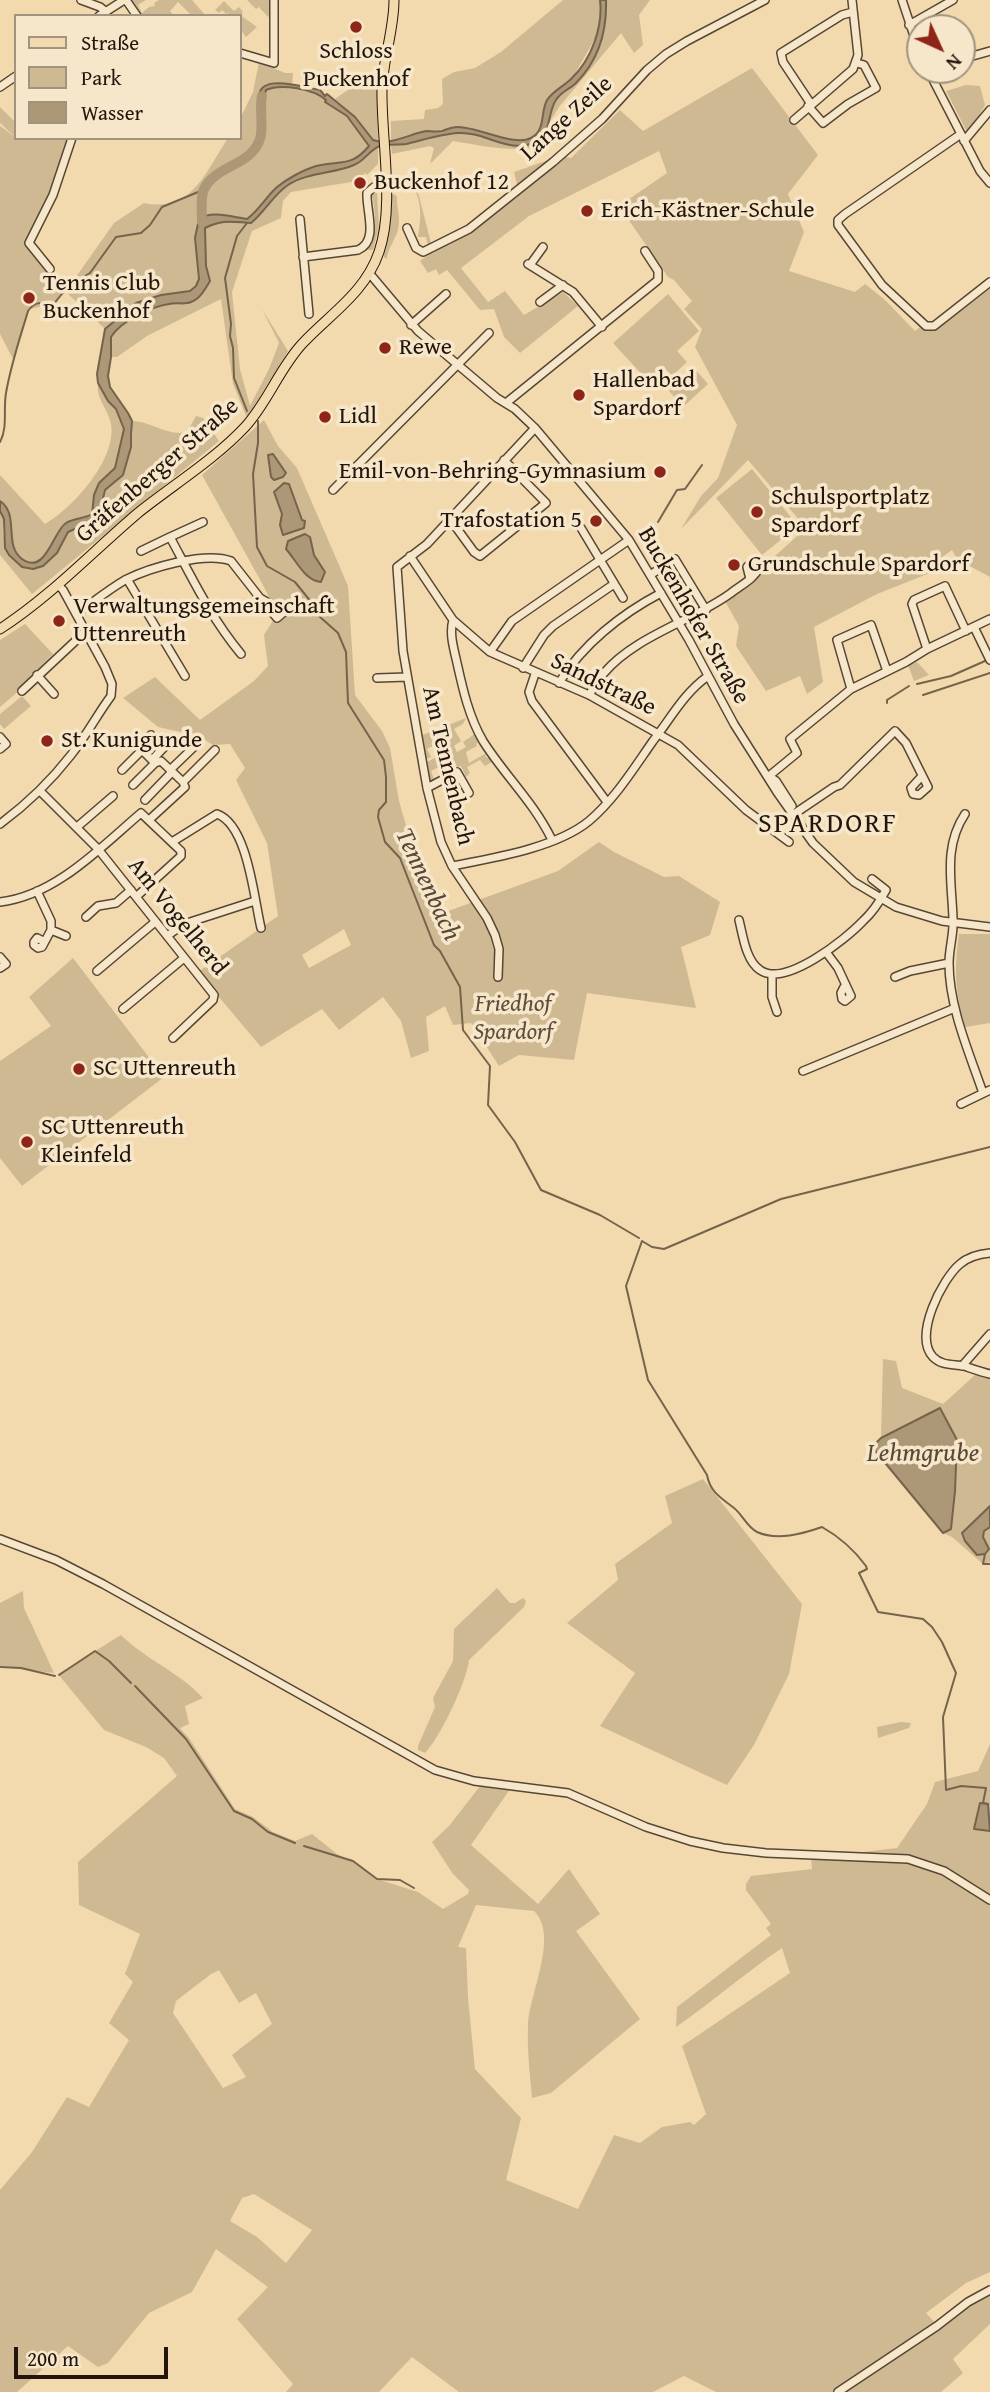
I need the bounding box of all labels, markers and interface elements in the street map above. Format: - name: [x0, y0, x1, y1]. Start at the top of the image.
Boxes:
- legend: [14, 14, 242, 140]
- north arrow: [906, 14, 976, 84]
- marker: Schloss Puckenhof: [348, 19, 364, 35]
- text: Straße: [81, 27, 139, 58]
- place label: Schloss Puckenhof: [303, 38, 409, 94]
- text: N: [940, 48, 969, 77]
- text: Park: [81, 62, 122, 93]
- street label: Lange Zeile: [515, 70, 619, 168]
- text: Wasser: [81, 97, 143, 128]
- place label: Buckenhof 12: [374, 169, 509, 197]
- marker: Buckenhof 12: [352, 175, 368, 191]
- place label: Erich-Kästner-Schule: [601, 197, 815, 225]
- marker: Erich-Kästner-Schule: [579, 203, 595, 219]
- place label: Tennis Club Buckenhof: [43, 270, 160, 326]
- marker: Tennis Club Buckenhof: [21, 290, 37, 306]
- place label: Rewe: [399, 334, 452, 362]
- marker: Rewe: [377, 340, 393, 356]
- place label: Hallenbad Spardorf: [593, 367, 695, 423]
- marker: Hallenbad Spardorf: [571, 387, 587, 403]
- street label: Gräfenberger Straße: [71, 392, 245, 550]
- place label: Lidl: [339, 403, 377, 431]
- marker: Lidl: [317, 409, 333, 425]
- place label: Emil-von-Behring-Gymnasium: [339, 458, 646, 486]
- marker: Emil-von-Behring-Gymnasium: [652, 464, 668, 480]
- place label: Schulsportplatz Spardorf: [771, 484, 929, 540]
- marker: Schulsportplatz Spardorf: [749, 504, 765, 520]
- place label: Trafostation 5: [440, 507, 582, 535]
- marker: Trafostation 5: [588, 513, 604, 529]
- street label: Buckenhofer Straße: [631, 522, 755, 710]
- place label: Grundschule Spardorf: [748, 551, 969, 579]
- marker: Grundschule Spardorf: [726, 557, 742, 573]
- place label: Verwaltungsgemeinschaft Uttenreuth: [73, 593, 335, 649]
- marker: Verwaltungsgemeinschaft Uttenreuth: [51, 613, 67, 629]
- street label: Sandstraße: [546, 647, 660, 723]
- street label: Am Tennenbach: [415, 684, 479, 848]
- place label: St. Kunigunde: [61, 727, 202, 755]
- marker: St. Kunigunde: [39, 733, 55, 749]
- district label: SPARDORF: [759, 808, 897, 842]
- water label: Tennenbach: [387, 824, 467, 946]
- street label: Am Vogelherd: [121, 852, 233, 982]
- park label: Friedhof Spardorf: [473, 991, 553, 1047]
- place label: SC Uttenreuth: [93, 1055, 236, 1083]
- marker: SC Uttenreuth: [71, 1061, 87, 1077]
- place label: SC Uttenreuth Kleinfeld: [41, 1114, 184, 1170]
- marker: SC Uttenreuth Kleinfeld: [19, 1134, 35, 1150]
- water label: Lehmgrube: [867, 1438, 979, 1470]
- scale bar: [18, 2332, 172, 2376]
- text: 200 m: [27, 2343, 79, 2374]

